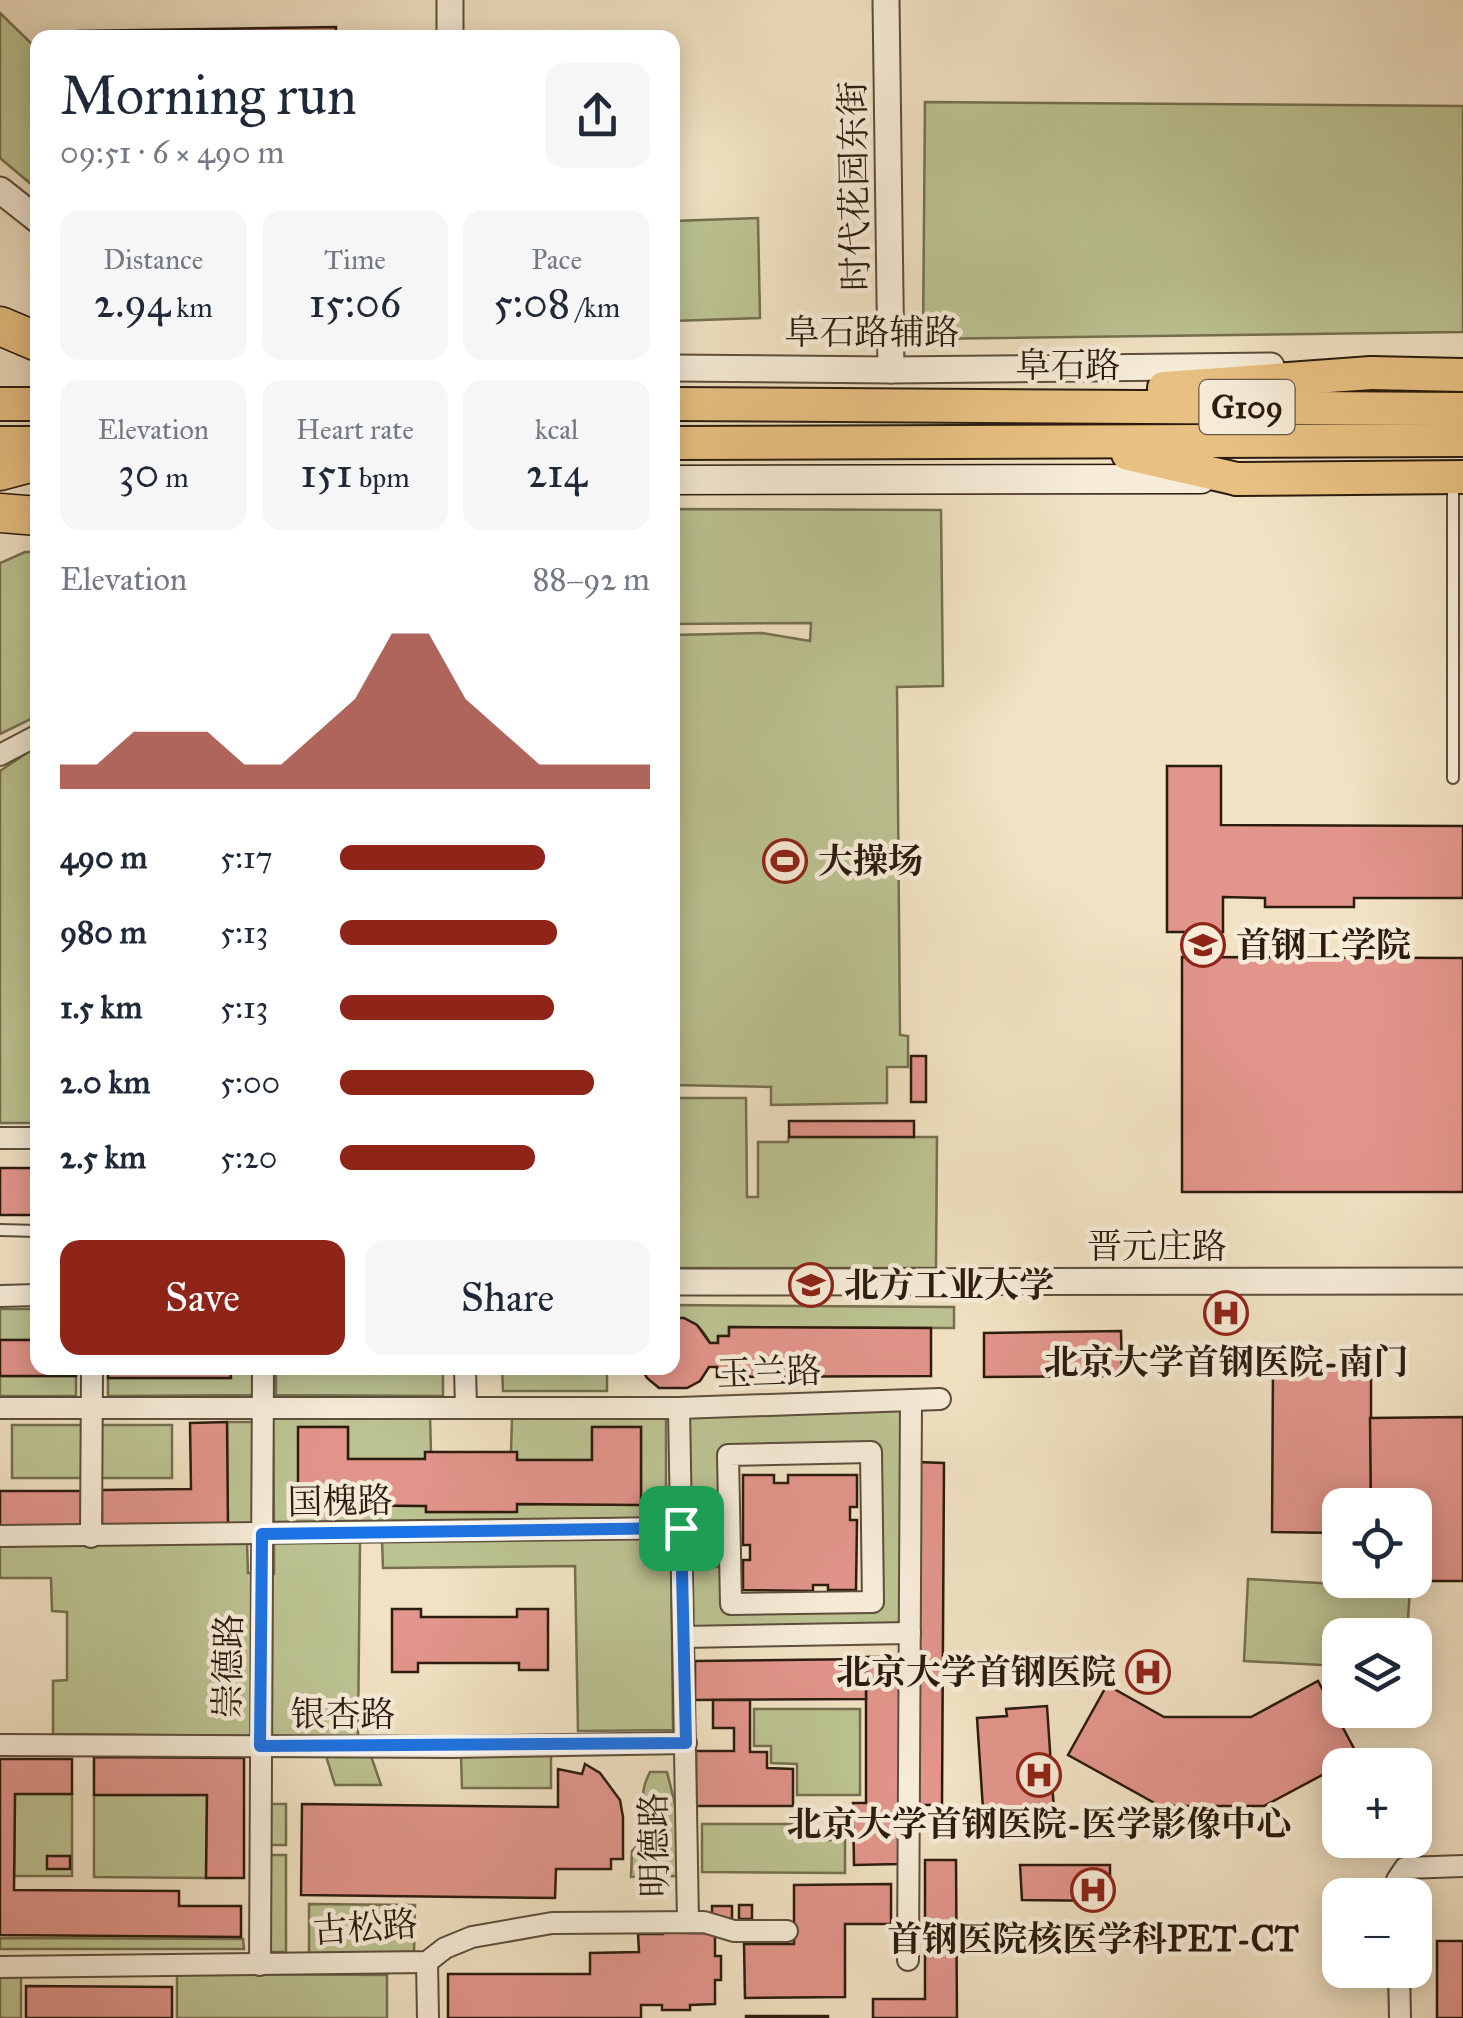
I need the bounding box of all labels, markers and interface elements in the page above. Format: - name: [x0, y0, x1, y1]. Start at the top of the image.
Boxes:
- text: Morning run: [60, 62, 357, 129]
- button: share: [545, 63, 650, 168]
- street label: 时代花园东街: [831, 81, 878, 291]
- text: 09:51 · 6 × 490 m: [60, 133, 284, 172]
- text: Distance: [103, 242, 204, 277]
- text: Time: [324, 242, 386, 277]
- text: Pace: [531, 242, 582, 277]
- text: 2.94: [94, 277, 170, 329]
- text: 15:06: [309, 277, 401, 329]
- text: 5:08: [493, 277, 570, 329]
- text: km: [170, 290, 213, 325]
- text: /km: [570, 290, 620, 325]
- street label: 阜石路辅路: [784, 311, 960, 354]
- street label: 阜石路: [1015, 344, 1121, 387]
- road number: G109: [1200, 380, 1294, 434]
- text: Elevation: [98, 412, 209, 447]
- text: Heart rate: [296, 412, 414, 447]
- text: kcal: [535, 412, 579, 447]
- text: 30: [118, 447, 159, 499]
- text: 151: [300, 447, 353, 499]
- text: 214: [526, 447, 587, 499]
- text: m: [159, 460, 189, 495]
- text: bpm: [353, 460, 410, 495]
- text: Elevation: [60, 560, 187, 599]
- text: 88–92 m: [532, 560, 650, 599]
- text: 490 m: [60, 838, 147, 877]
- text: 5:17: [220, 838, 273, 877]
- sports icon: 大操场: [762, 838, 808, 884]
- place label: 大操场: [818, 840, 923, 883]
- text: 980 m: [60, 913, 147, 952]
- text: 5:13: [220, 913, 268, 952]
- school or university icon: 首钢工学院: [1180, 922, 1226, 968]
- place label: 首钢工学院: [1236, 924, 1411, 967]
- text: 1.5 km: [60, 988, 142, 1027]
- text: 5:13: [220, 988, 268, 1027]
- text: 2.0 km: [60, 1063, 150, 1102]
- text: 5:00: [220, 1063, 280, 1102]
- text: 2.5 km: [60, 1138, 146, 1177]
- text: 5:20: [220, 1138, 277, 1177]
- street label: 晋元庄路: [1087, 1225, 1227, 1268]
- button: Save: [60, 1240, 345, 1355]
- button: Share: [365, 1240, 650, 1355]
- school or university icon: 北方工业大学: [788, 1262, 834, 1308]
- place label: 北方工业大学: [844, 1264, 1054, 1307]
- hospital icon: 北京大学首钢医院-南门: [1203, 1290, 1249, 1336]
- place label: 北京大学首钢医院-南门: [1044, 1341, 1408, 1384]
- street label: 玉兰路: [716, 1349, 822, 1396]
- street label: 国槐路: [287, 1479, 393, 1524]
- pin: [639, 1486, 724, 1571]
- map controls: [1322, 1488, 1432, 1988]
- button: locate: [1322, 1488, 1432, 1598]
- icon: arrive: [654, 1501, 709, 1556]
- street label: 崇德路: [206, 1613, 251, 1719]
- button: layers: [1322, 1618, 1432, 1728]
- hospital icon: 北京大学首钢医院: [1125, 1649, 1171, 1695]
- place label: 北京大学首钢医院: [836, 1651, 1116, 1694]
- street label: 银杏路: [290, 1693, 396, 1736]
- button: +: [1322, 1748, 1432, 1858]
- hospital icon: 北京大学首钢医院-医学影像中心: [1016, 1752, 1062, 1798]
- street label: 明德路: [632, 1792, 677, 1898]
- place label: 北京大学首钢医院-医学影像中心: [787, 1803, 1291, 1846]
- hospital icon: 首钢医院核医学科PET-CT: [1070, 1867, 1116, 1913]
- button: −: [1322, 1878, 1432, 1988]
- street label: 古松路: [311, 1902, 419, 1953]
- place label: 首钢医院核医学科PET-CT: [887, 1918, 1299, 1961]

